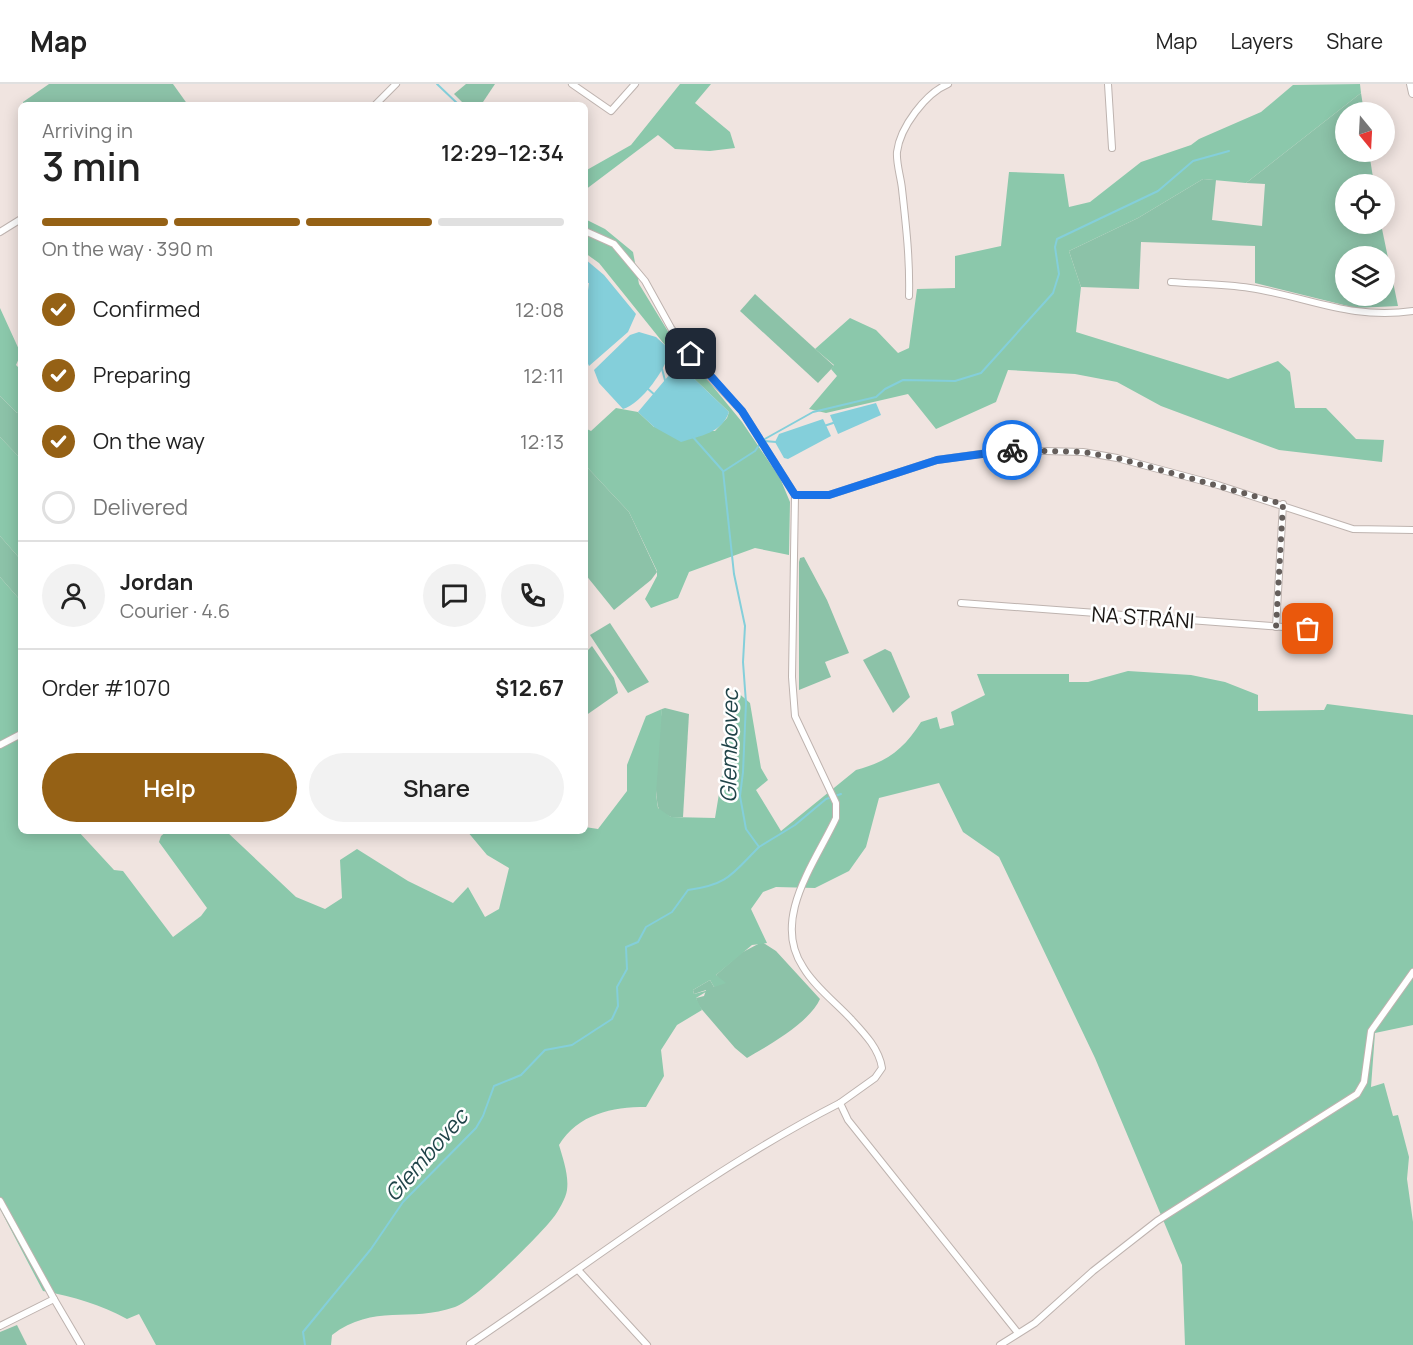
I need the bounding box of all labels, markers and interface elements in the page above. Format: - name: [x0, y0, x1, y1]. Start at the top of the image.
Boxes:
- text: Map: [30, 22, 87, 60]
- text: Map: [1156, 27, 1197, 55]
- text: Layers: [1230, 27, 1293, 55]
- text: Share: [1326, 27, 1383, 55]
- north arrow: [1335, 102, 1395, 162]
- map controls: [1335, 102, 1395, 306]
- text: Arriving in: [42, 117, 133, 144]
- text: 12:29–12:34: [441, 138, 564, 168]
- text: 3 min: [42, 139, 141, 193]
- button: locate: [1335, 174, 1395, 234]
- text: On the way · 390 m: [42, 235, 213, 262]
- button: layers: [1335, 246, 1395, 306]
- icon: check: [42, 293, 75, 326]
- text: Confirmed: [93, 294, 201, 324]
- text: 12:08: [515, 296, 564, 323]
- pin: [665, 328, 716, 379]
- icon: home: [674, 337, 707, 370]
- icon: check: [42, 359, 75, 392]
- text: Preparing: [93, 360, 191, 390]
- text: 12:11: [523, 362, 564, 389]
- courier: [982, 420, 1042, 480]
- icon: check: [42, 425, 75, 458]
- text: On the way: [93, 426, 205, 456]
- text: 12:13: [520, 428, 564, 455]
- icon: bike: [996, 434, 1029, 467]
- text: Delivered: [93, 492, 188, 522]
- button: person: [42, 564, 105, 627]
- button: chat: [423, 564, 486, 627]
- button: phone: [501, 564, 564, 627]
- text: Jordan: [120, 567, 193, 597]
- text: Courier · 4.6: [120, 597, 230, 624]
- street label: NA STRÁNI: [1091, 599, 1195, 635]
- pin: [1282, 603, 1333, 654]
- icon: bag: [1291, 612, 1324, 645]
- text: Order #1070: [42, 673, 171, 703]
- text: $12.67: [495, 673, 564, 703]
- water label: Glembovec: [713, 687, 745, 803]
- button: Help: [42, 753, 297, 822]
- button: Share: [309, 753, 564, 822]
- water label: Glembovec: [378, 1101, 476, 1208]

